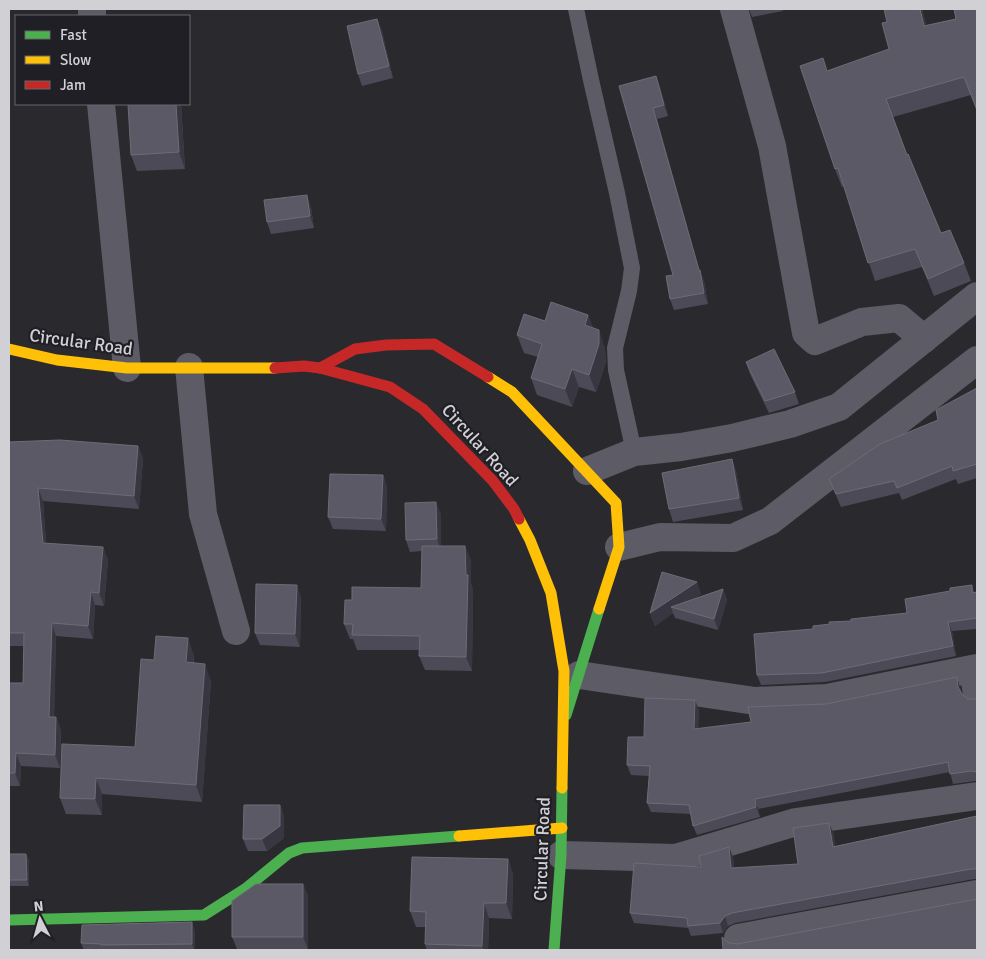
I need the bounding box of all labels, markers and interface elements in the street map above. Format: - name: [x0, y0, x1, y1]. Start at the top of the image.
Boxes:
- legend: [15, 15, 190, 105]
- text: Fast: [60, 26, 87, 44]
- text: Slow: [60, 51, 91, 69]
- text: Jam: [60, 76, 86, 94]
- street label: Circular Road: [28, 324, 134, 360]
- street label: Circular Road: [437, 399, 523, 491]
- street label: Circular Road: [529, 797, 555, 901]
- north arrow: [15, 894, 65, 944]
- text: N: [33, 898, 44, 916]

